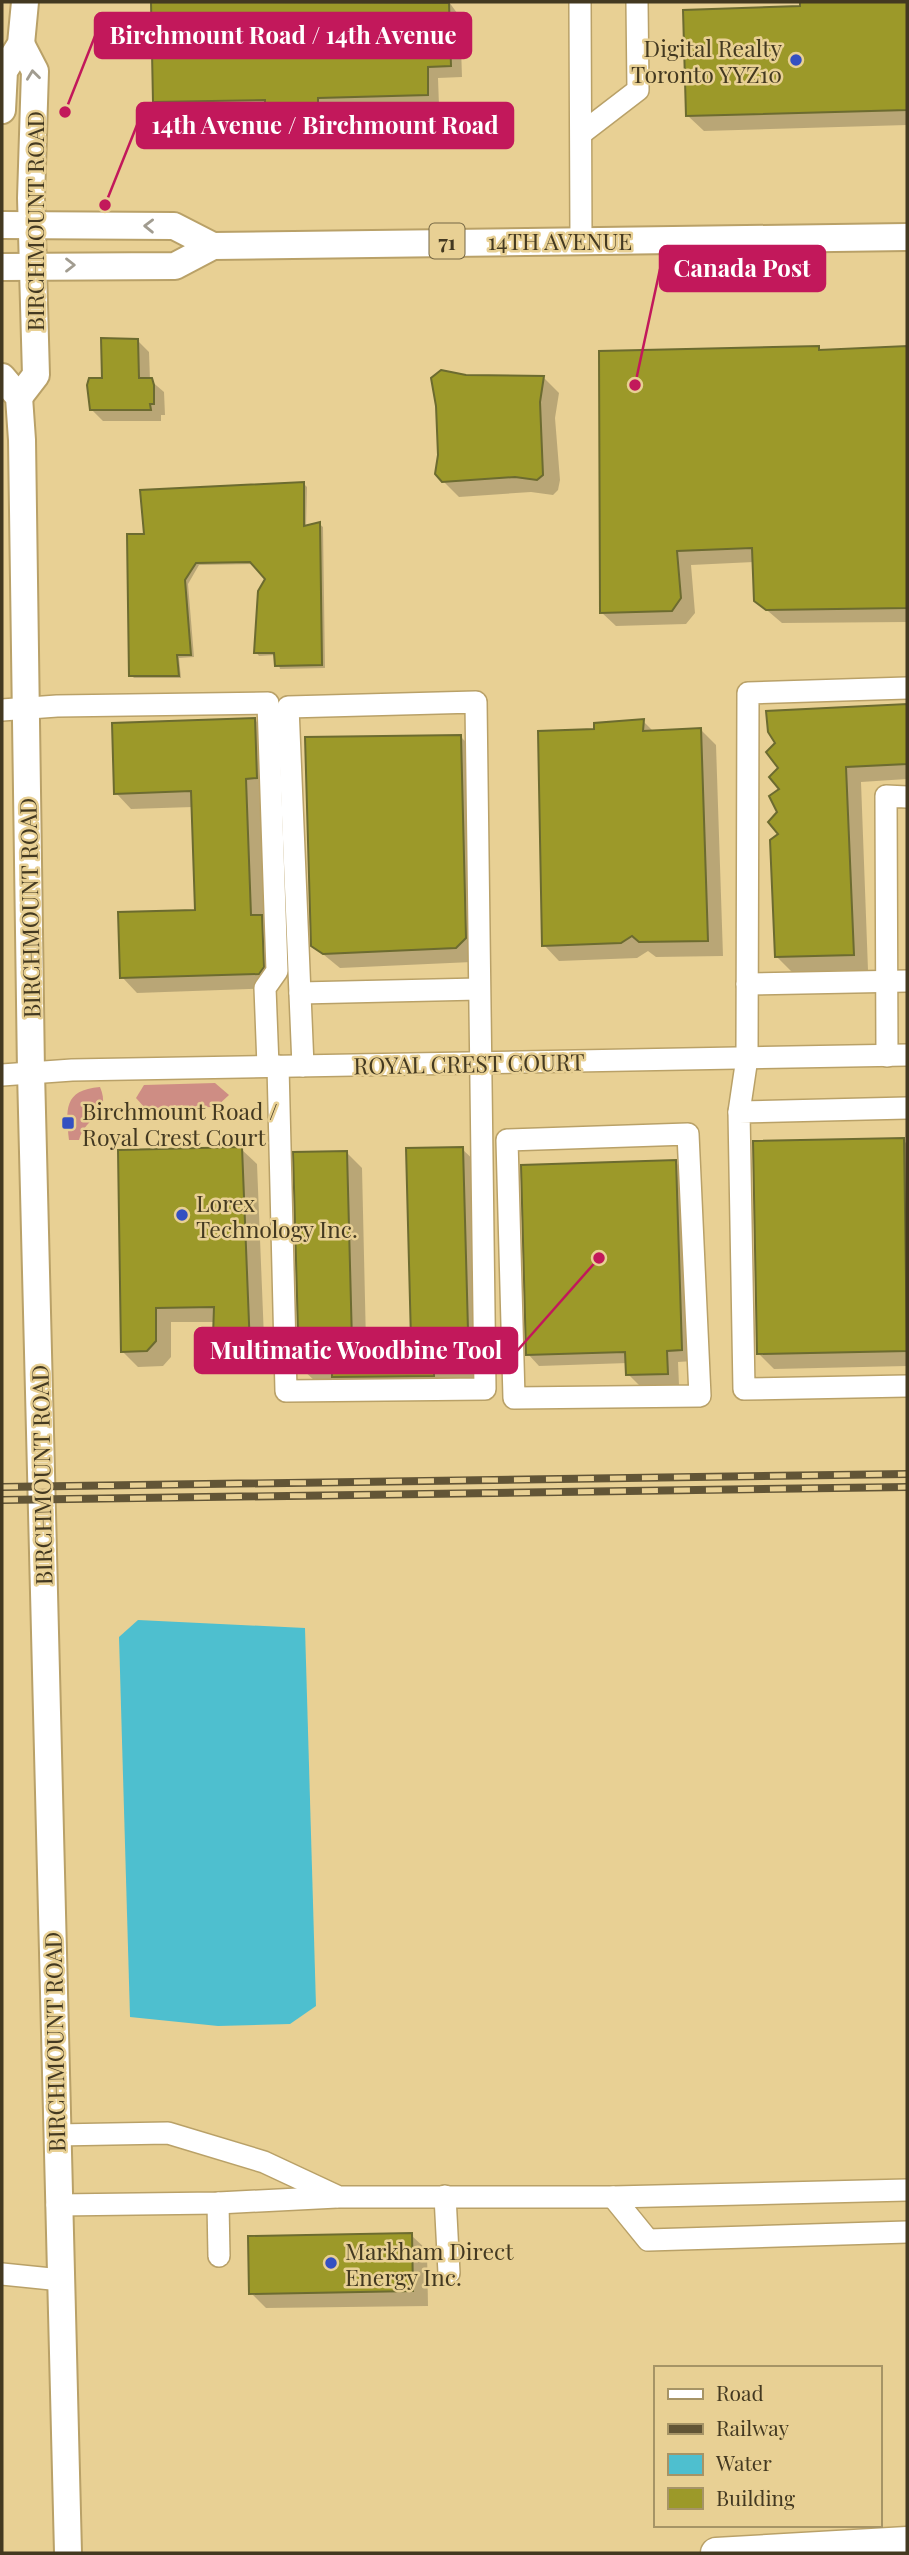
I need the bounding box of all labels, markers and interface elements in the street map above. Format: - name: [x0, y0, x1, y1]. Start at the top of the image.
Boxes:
- callout: Birchmount Road / 14th Avenue: [95, 13, 471, 58]
- text: Birchmount Road / 14th Avenue: [109, 18, 457, 50]
- place label: Digital Realty Toronto YYZ10: [631, 32, 782, 89]
- marker: Digital Realty Toronto YYZ10: [788, 52, 804, 68]
- one-way arrow: [25, 70, 40, 81]
- callout: 14th Avenue / Birchmount Road: [137, 103, 513, 148]
- text: 14th Avenue / Birchmount Road: [151, 108, 499, 140]
- street label: BIRCHMOUNT ROAD: [19, 111, 50, 331]
- one-way arrow: [143, 218, 154, 234]
- road number: 71: [430, 224, 464, 258]
- street label: 14TH AVENUE: [488, 225, 632, 256]
- callout: Canada Post: [660, 246, 825, 291]
- text: Canada Post: [674, 251, 811, 283]
- one-way arrow: [65, 257, 76, 273]
- street label: BIRCHMOUNT ROAD: [12, 798, 46, 1018]
- street label: ROYAL CREST COURT: [353, 1045, 585, 1081]
- place label: Birchmount Road / Royal Crest Court: [82, 1095, 278, 1152]
- marker: Birchmount Road / Royal Crest Court: [60, 1115, 76, 1131]
- place label: Lorex Technology Inc.: [196, 1187, 358, 1244]
- marker: Lorex Technology Inc.: [174, 1207, 190, 1223]
- callout: Multimatic Woodbine Tool: [195, 1328, 517, 1373]
- text: Multimatic Woodbine Tool: [210, 1333, 503, 1365]
- street label: BIRCHMOUNT ROAD: [24, 1365, 58, 1585]
- street label: BIRCHMOUNT ROAD: [37, 1932, 71, 2152]
- place label: Markham Direct Energy Inc.: [345, 2235, 514, 2292]
- marker: Markham Direct Energy Inc.: [323, 2255, 339, 2271]
- legend: [654, 2366, 881, 2527]
- text: Road: [716, 2378, 764, 2406]
- text: Railway: [716, 2413, 790, 2441]
- text: Water: [715, 2448, 772, 2476]
- text: Building: [716, 2483, 795, 2511]

